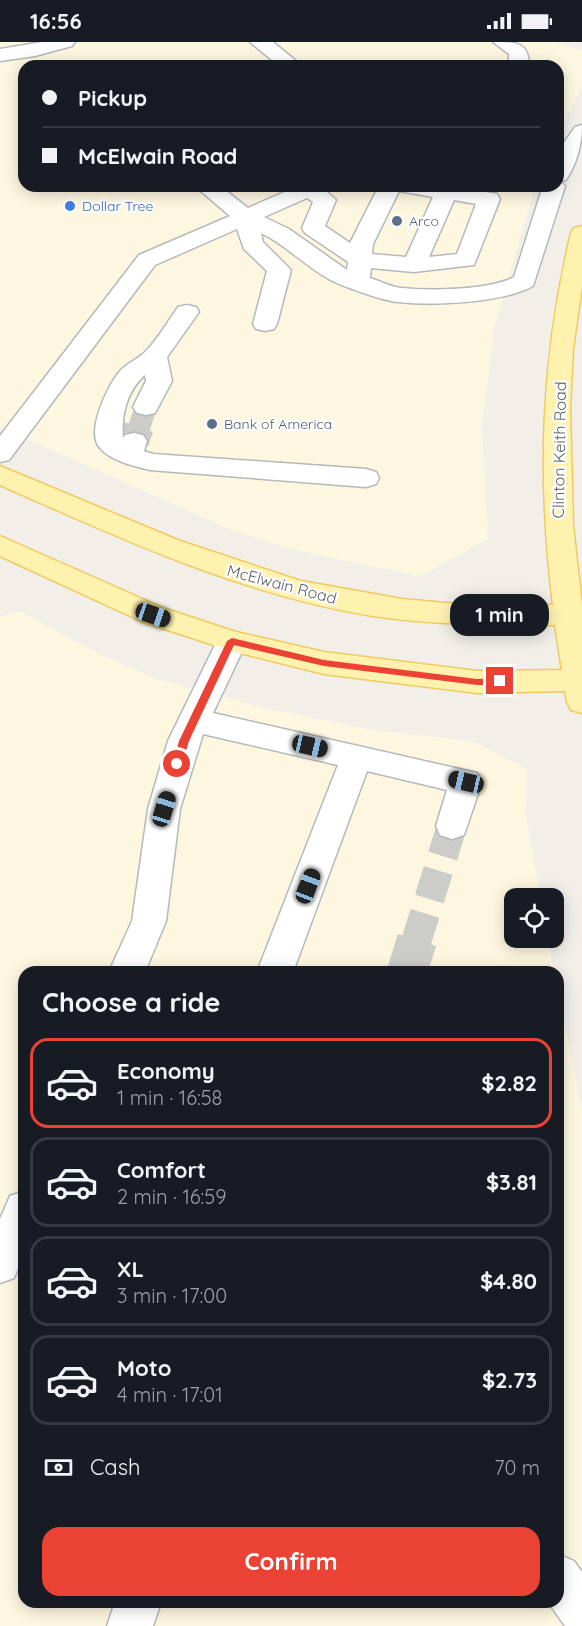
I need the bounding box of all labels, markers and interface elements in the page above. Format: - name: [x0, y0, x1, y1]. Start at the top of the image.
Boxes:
- text: 16:56: [30, 7, 82, 35]
- text: Pickup: [78, 84, 147, 112]
- text: McElwain Road: [78, 142, 237, 170]
- place label: Dollar Tree: [82, 197, 153, 215]
- marker: Dollar Tree: [63, 199, 77, 213]
- place label: Arco: [409, 212, 439, 230]
- marker: Arco: [390, 214, 404, 228]
- street label: Clinton Keith Road: [548, 381, 570, 519]
- place label: Bank of America: [224, 415, 332, 433]
- marker: Bank of America: [205, 417, 219, 431]
- street label: McElwain Road: [225, 560, 339, 608]
- callout: 1 min: [450, 594, 550, 636]
- car: [133, 601, 173, 629]
- text: 1 min: [475, 602, 524, 627]
- route end: [486, 667, 513, 694]
- car: [290, 733, 330, 759]
- route start: [163, 750, 190, 777]
- car: [446, 769, 486, 795]
- car: [150, 789, 178, 829]
- car: [293, 866, 323, 906]
- map controls: [504, 888, 564, 948]
- button: locate: [504, 888, 564, 948]
- text: Choose a ride: [42, 985, 220, 1019]
- icon: car: [45, 1056, 99, 1110]
- text: Economy: [117, 1057, 215, 1085]
- text: $2.82: [481, 1069, 537, 1097]
- text: 1 min · 16:58: [117, 1085, 222, 1110]
- icon: car: [45, 1155, 99, 1209]
- text: Comfort: [117, 1156, 206, 1184]
- text: $3.81: [486, 1168, 537, 1196]
- text: 2 min · 16:59: [117, 1184, 226, 1209]
- icon: car: [45, 1254, 99, 1308]
- text: XL: [117, 1255, 144, 1283]
- text: $4.80: [480, 1267, 537, 1295]
- text: 3 min · 17:00: [117, 1283, 227, 1308]
- icon: car: [45, 1353, 99, 1407]
- text: Moto: [117, 1354, 171, 1382]
- text: $2.73: [482, 1366, 537, 1394]
- text: 4 min · 17:01: [117, 1382, 223, 1407]
- icon: cash: [42, 1451, 75, 1484]
- text: Cash: [90, 1453, 141, 1481]
- text: 70 m: [494, 1455, 540, 1480]
- button: Confirm: [42, 1527, 540, 1596]

